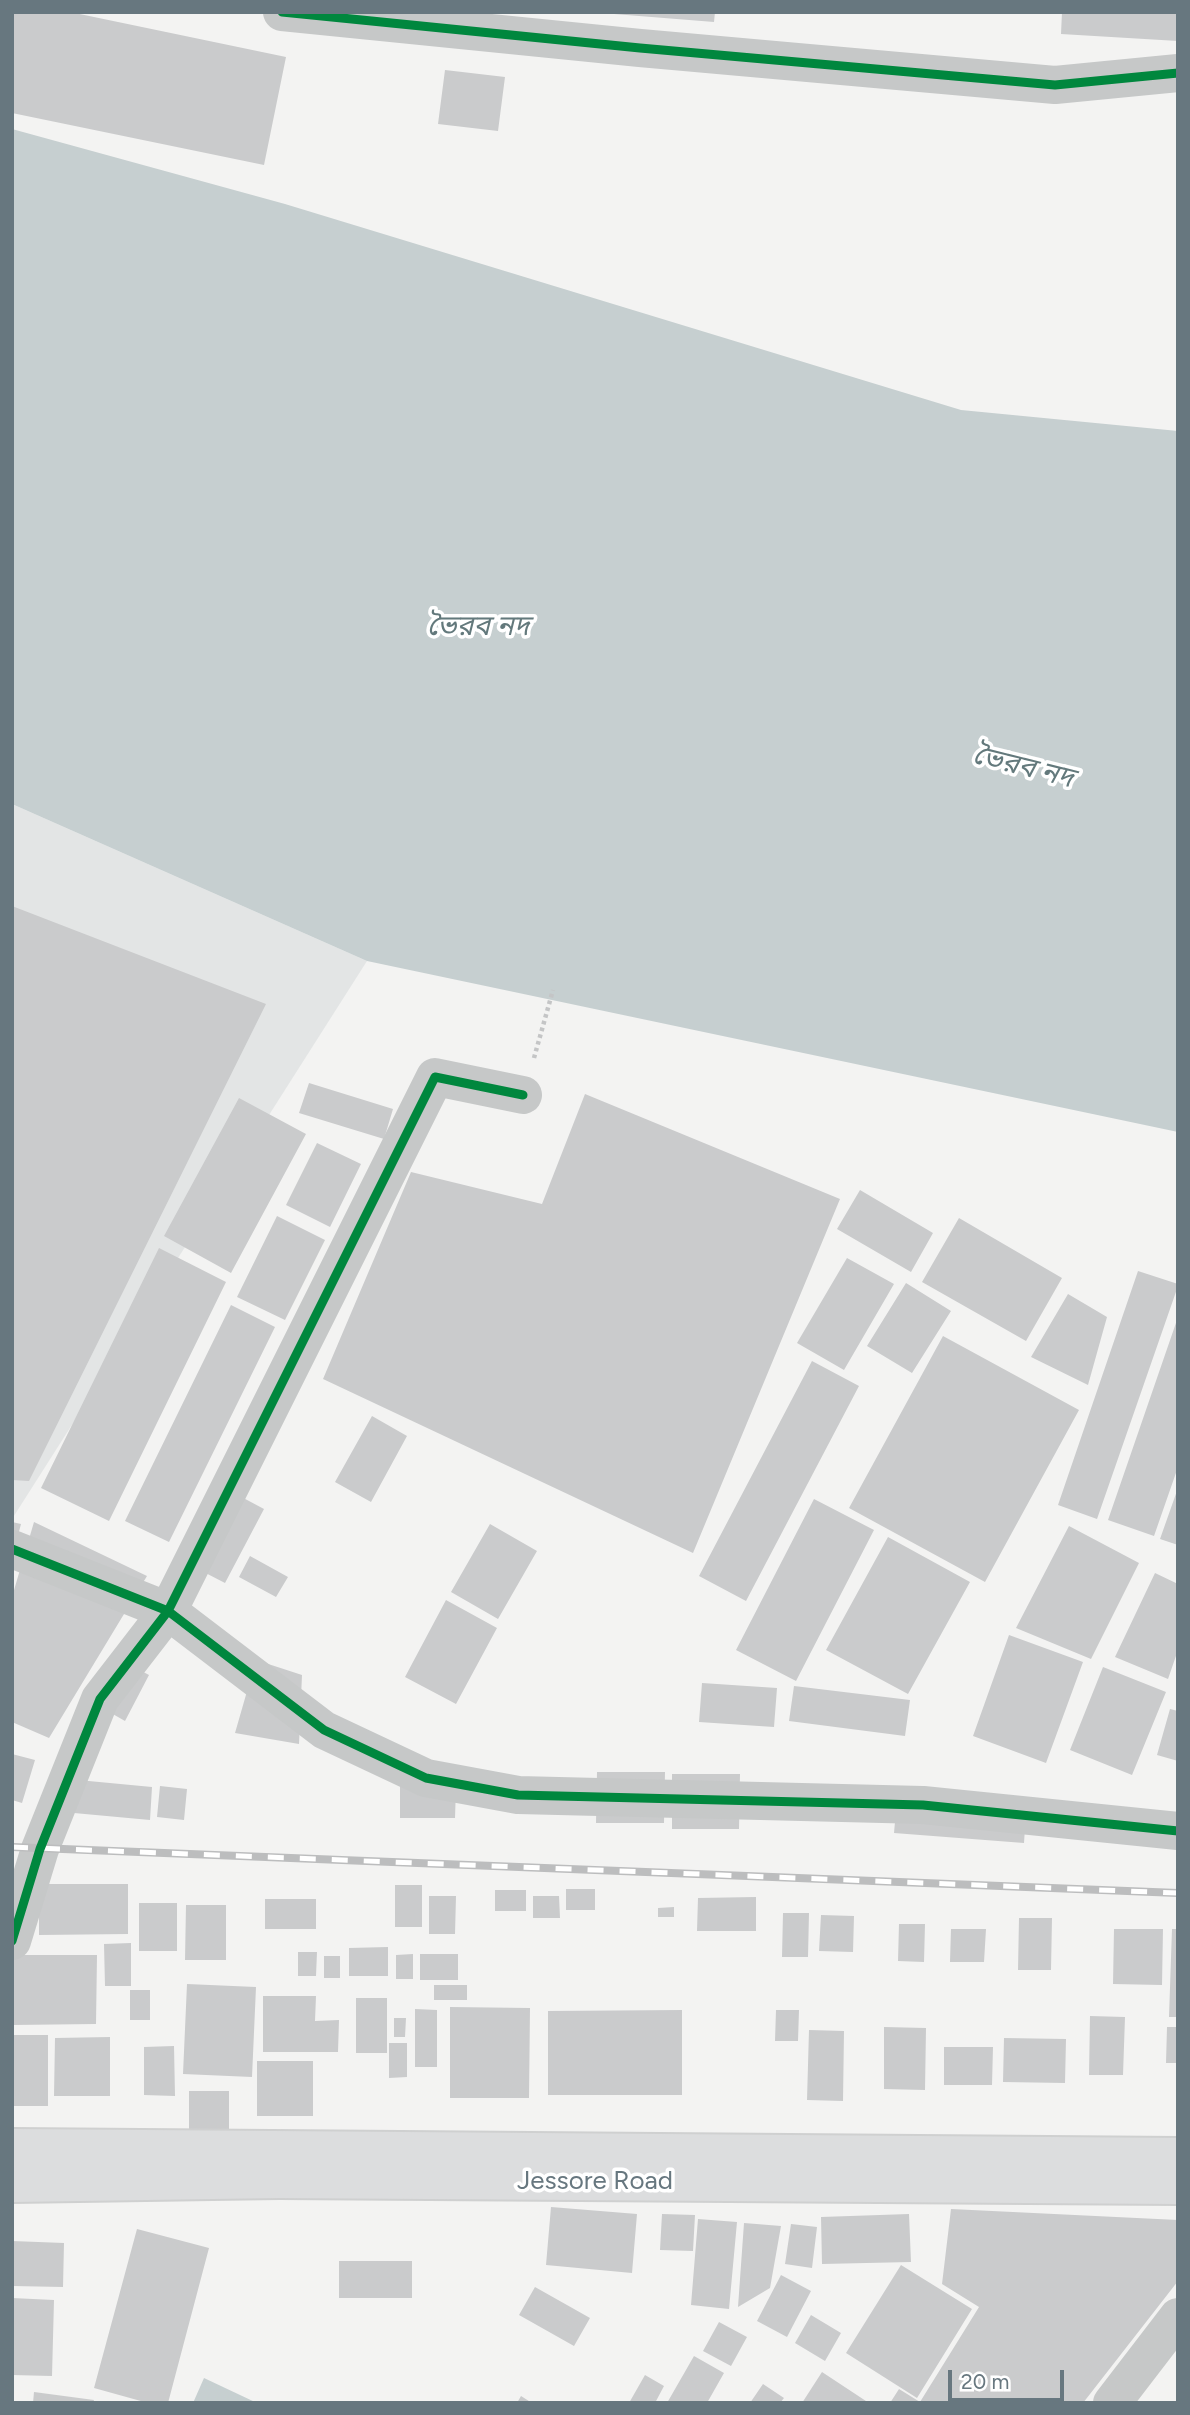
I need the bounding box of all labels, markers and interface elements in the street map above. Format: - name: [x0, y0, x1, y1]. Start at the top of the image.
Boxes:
- water label: ভৈরব নদ: [427, 610, 529, 644]
- water label: ভৈরব নদ: [969, 738, 1077, 796]
- street label: Jessore Road: [517, 2165, 673, 2197]
- scale bar: [952, 2356, 1068, 2400]
- text: 20 m: [961, 2369, 1009, 2394]

